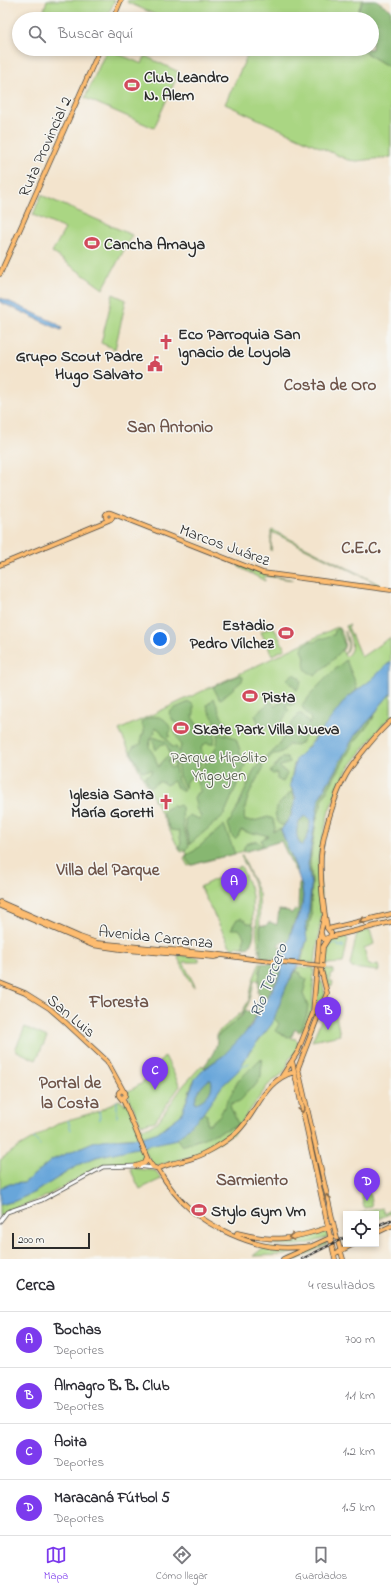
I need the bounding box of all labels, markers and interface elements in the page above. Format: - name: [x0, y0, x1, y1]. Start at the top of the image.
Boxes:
- search box: [12, 12, 379, 56]
- icon: search: [26, 23, 48, 45]
- text: Buscar aquí: [58, 23, 133, 45]
- place label: Club Leandro N. Alem: [144, 66, 229, 108]
- sports icon: Club Leandro N. Alem: [123, 76, 141, 94]
- street label: Ruta Provincial 2: [13, 93, 79, 201]
- place label: Cancha Amaya: [104, 233, 205, 258]
- sports icon: Cancha Amaya: [83, 234, 101, 252]
- place label: Eco Parroquia San Ignacio de Loyola: [178, 323, 300, 366]
- church icon: Eco Parroquia San Ignacio de Loyola: [157, 333, 175, 351]
- place label: Grupo Scout Padre Hugo Salvato: [16, 345, 144, 388]
- public building icon: Grupo Scout Padre Hugo Salvato: [146, 355, 164, 373]
- district label: Costa de Oro: [284, 373, 376, 398]
- district label: San Antonio: [127, 415, 213, 440]
- street label: Marcos Juárez: [176, 518, 273, 573]
- district label: C.E.C.: [341, 536, 381, 561]
- place label: Estadio Pedro Vílchez: [190, 614, 275, 656]
- sports icon: Estadio Pedro Vílchez: [277, 624, 295, 642]
- your location: [150, 629, 170, 649]
- place label: Pista: [262, 686, 296, 710]
- sports icon: Pista: [241, 687, 259, 705]
- place label: Skate Park Villa Nueva: [193, 718, 340, 742]
- sports icon: Skate Park Villa Nueva: [172, 719, 190, 737]
- park label: Parque Hipólito Yrigoyen: [171, 746, 267, 788]
- place label: Iglesia Santa María Goretti: [69, 783, 154, 825]
- church icon: Iglesia Santa María Goretti: [157, 793, 175, 811]
- district label: Villa del Parque: [56, 858, 161, 883]
- pin: A: [221, 868, 247, 901]
- one-way arrow: [359, 916, 366, 925]
- street label: Avenida Carranza: [97, 920, 214, 956]
- water label: Río Tercero: [244, 939, 295, 1021]
- street label: San Luis: [41, 989, 100, 1044]
- district label: Floresta: [88, 990, 149, 1015]
- pin: B: [315, 997, 341, 1030]
- pin: C: [142, 1057, 168, 1090]
- district label: Portal de la Costa: [39, 1071, 102, 1116]
- one-way arrow: [297, 1107, 305, 1114]
- district label: Sarmiento: [216, 1168, 288, 1193]
- pin: D: [354, 1168, 380, 1201]
- one-way arrow: [324, 1193, 332, 1200]
- place label: Stylo Gym Vm: [211, 1200, 306, 1225]
- sports icon: Stylo Gym Vm: [190, 1201, 208, 1219]
- map controls: [343, 1211, 379, 1247]
- button: locate: [343, 1211, 379, 1247]
- scale bar: [12, 1231, 90, 1250]
- text: 200 m: [18, 1232, 44, 1248]
- one-way arrow: [288, 1233, 294, 1241]
- text: Cerca: [16, 1273, 55, 1298]
- text: 4 resultados: [308, 1276, 375, 1295]
- text: Bochas: [54, 1319, 101, 1341]
- text: A: [25, 1330, 33, 1349]
- text: 700 m: [345, 1330, 375, 1349]
- text: Deportes: [54, 1341, 104, 1360]
- text: Almagro B. B. Club: [54, 1375, 169, 1397]
- text: B: [25, 1386, 33, 1405]
- text: 1.1 km: [345, 1386, 375, 1405]
- text: Deportes: [54, 1397, 104, 1416]
- text: Aoita: [54, 1431, 87, 1453]
- text: C: [25, 1442, 33, 1461]
- text: 1.2 km: [343, 1442, 375, 1461]
- text: Deportes: [54, 1453, 104, 1472]
- text: Maracaná Fútbol 5: [54, 1487, 170, 1509]
- text: D: [24, 1498, 34, 1517]
- text: 1.5 km: [342, 1498, 375, 1517]
- text: Deportes: [54, 1509, 104, 1528]
- tab: Mapa: [44, 1544, 68, 1584]
- tab: Cómo llegar: [156, 1544, 208, 1584]
- tab: Guardados: [295, 1544, 347, 1584]

